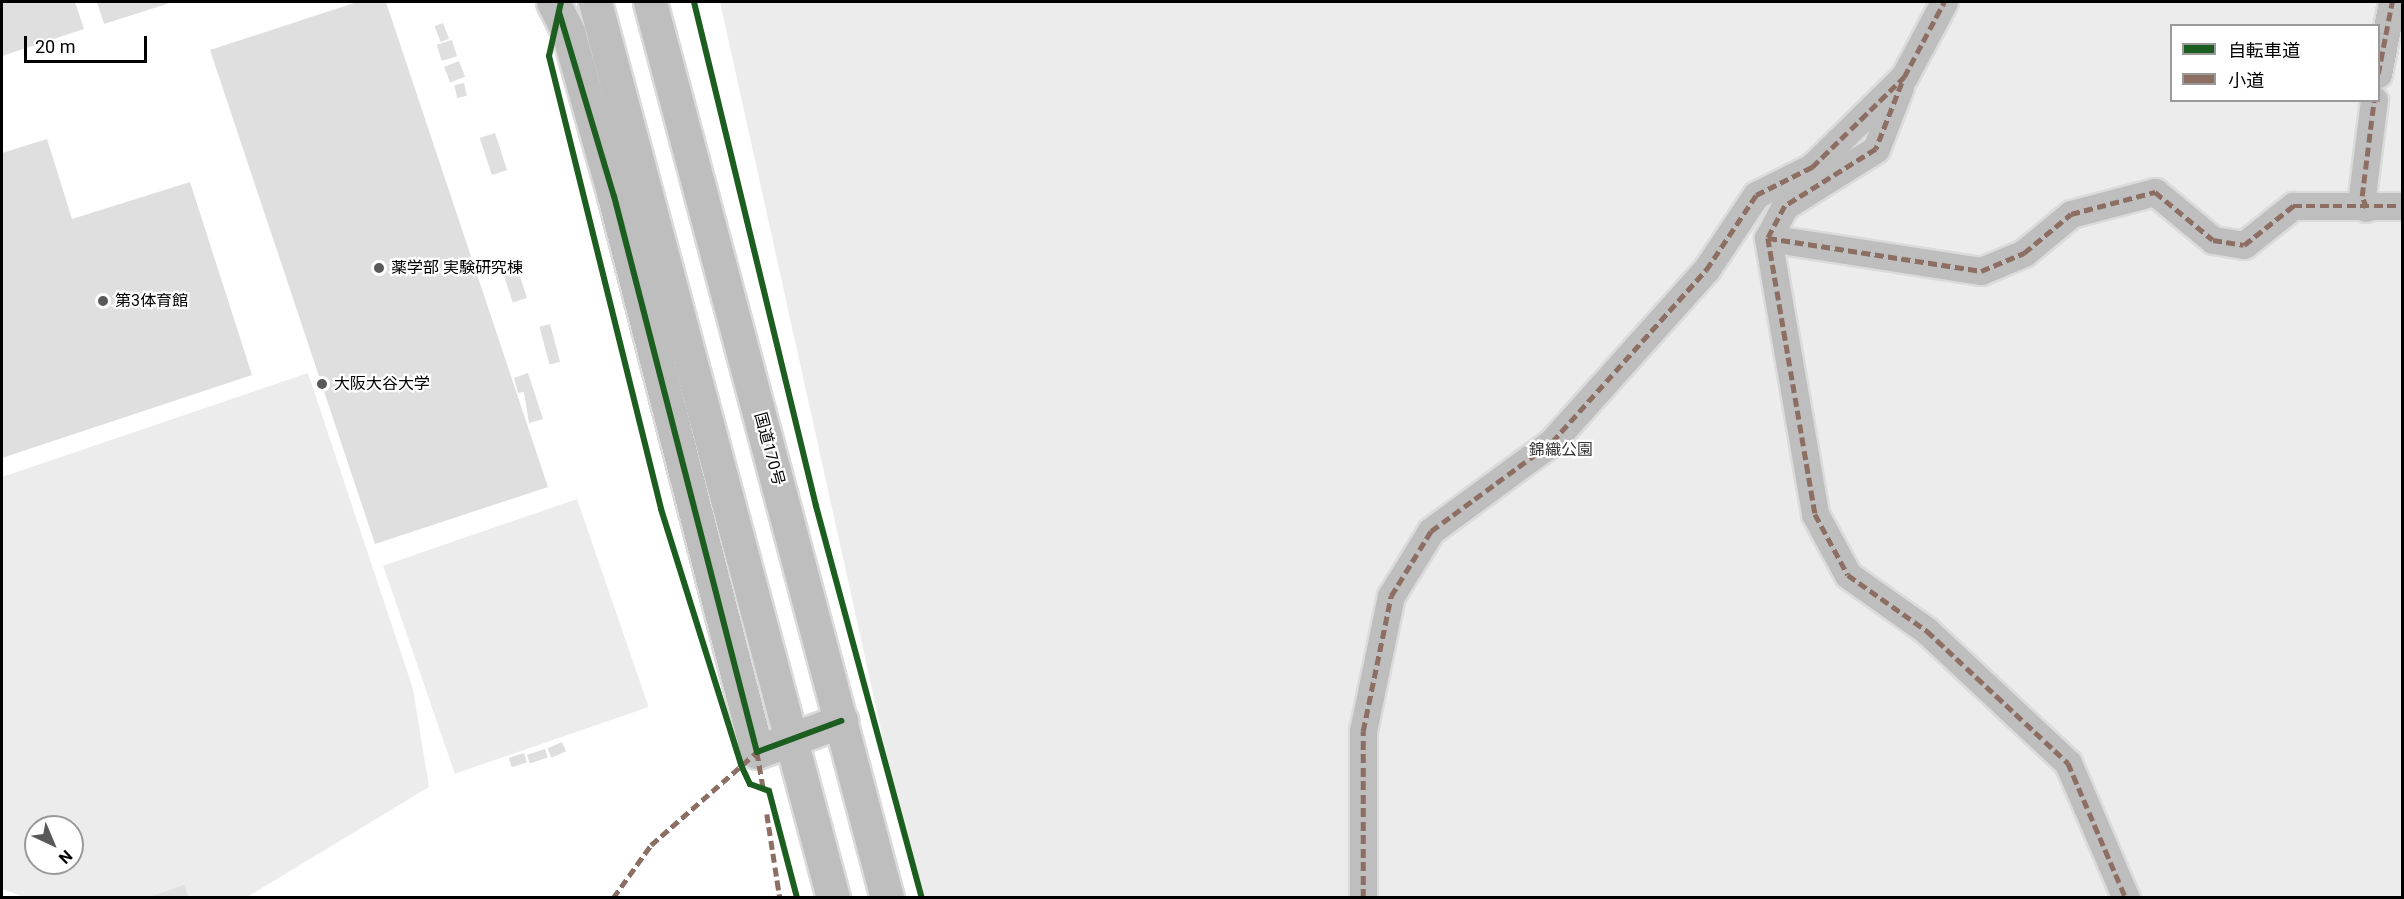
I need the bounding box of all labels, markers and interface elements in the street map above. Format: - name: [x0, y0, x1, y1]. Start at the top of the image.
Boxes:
- scale bar: [27, 24, 150, 62]
- legend: [2170, 24, 2380, 102]
- text: 20 m: [35, 36, 75, 57]
- text: 自転車道: [2228, 40, 2300, 61]
- text: 小道: [2228, 70, 2264, 91]
- place label: 薬学部 実験研究棟: [391, 258, 523, 278]
- marker: 薬学部 実験研究棟: [372, 261, 386, 275]
- place label: 第3体育館: [115, 291, 188, 311]
- marker: 第3体育館: [96, 294, 110, 308]
- place label: 大阪大谷大学: [334, 374, 430, 394]
- marker: 大阪大谷大学: [315, 377, 329, 391]
- street label: 国道170号: [750, 410, 788, 488]
- park label: 錦織公園: [1529, 440, 1593, 460]
- north arrow: [24, 815, 84, 875]
- text: N: [55, 846, 76, 868]

